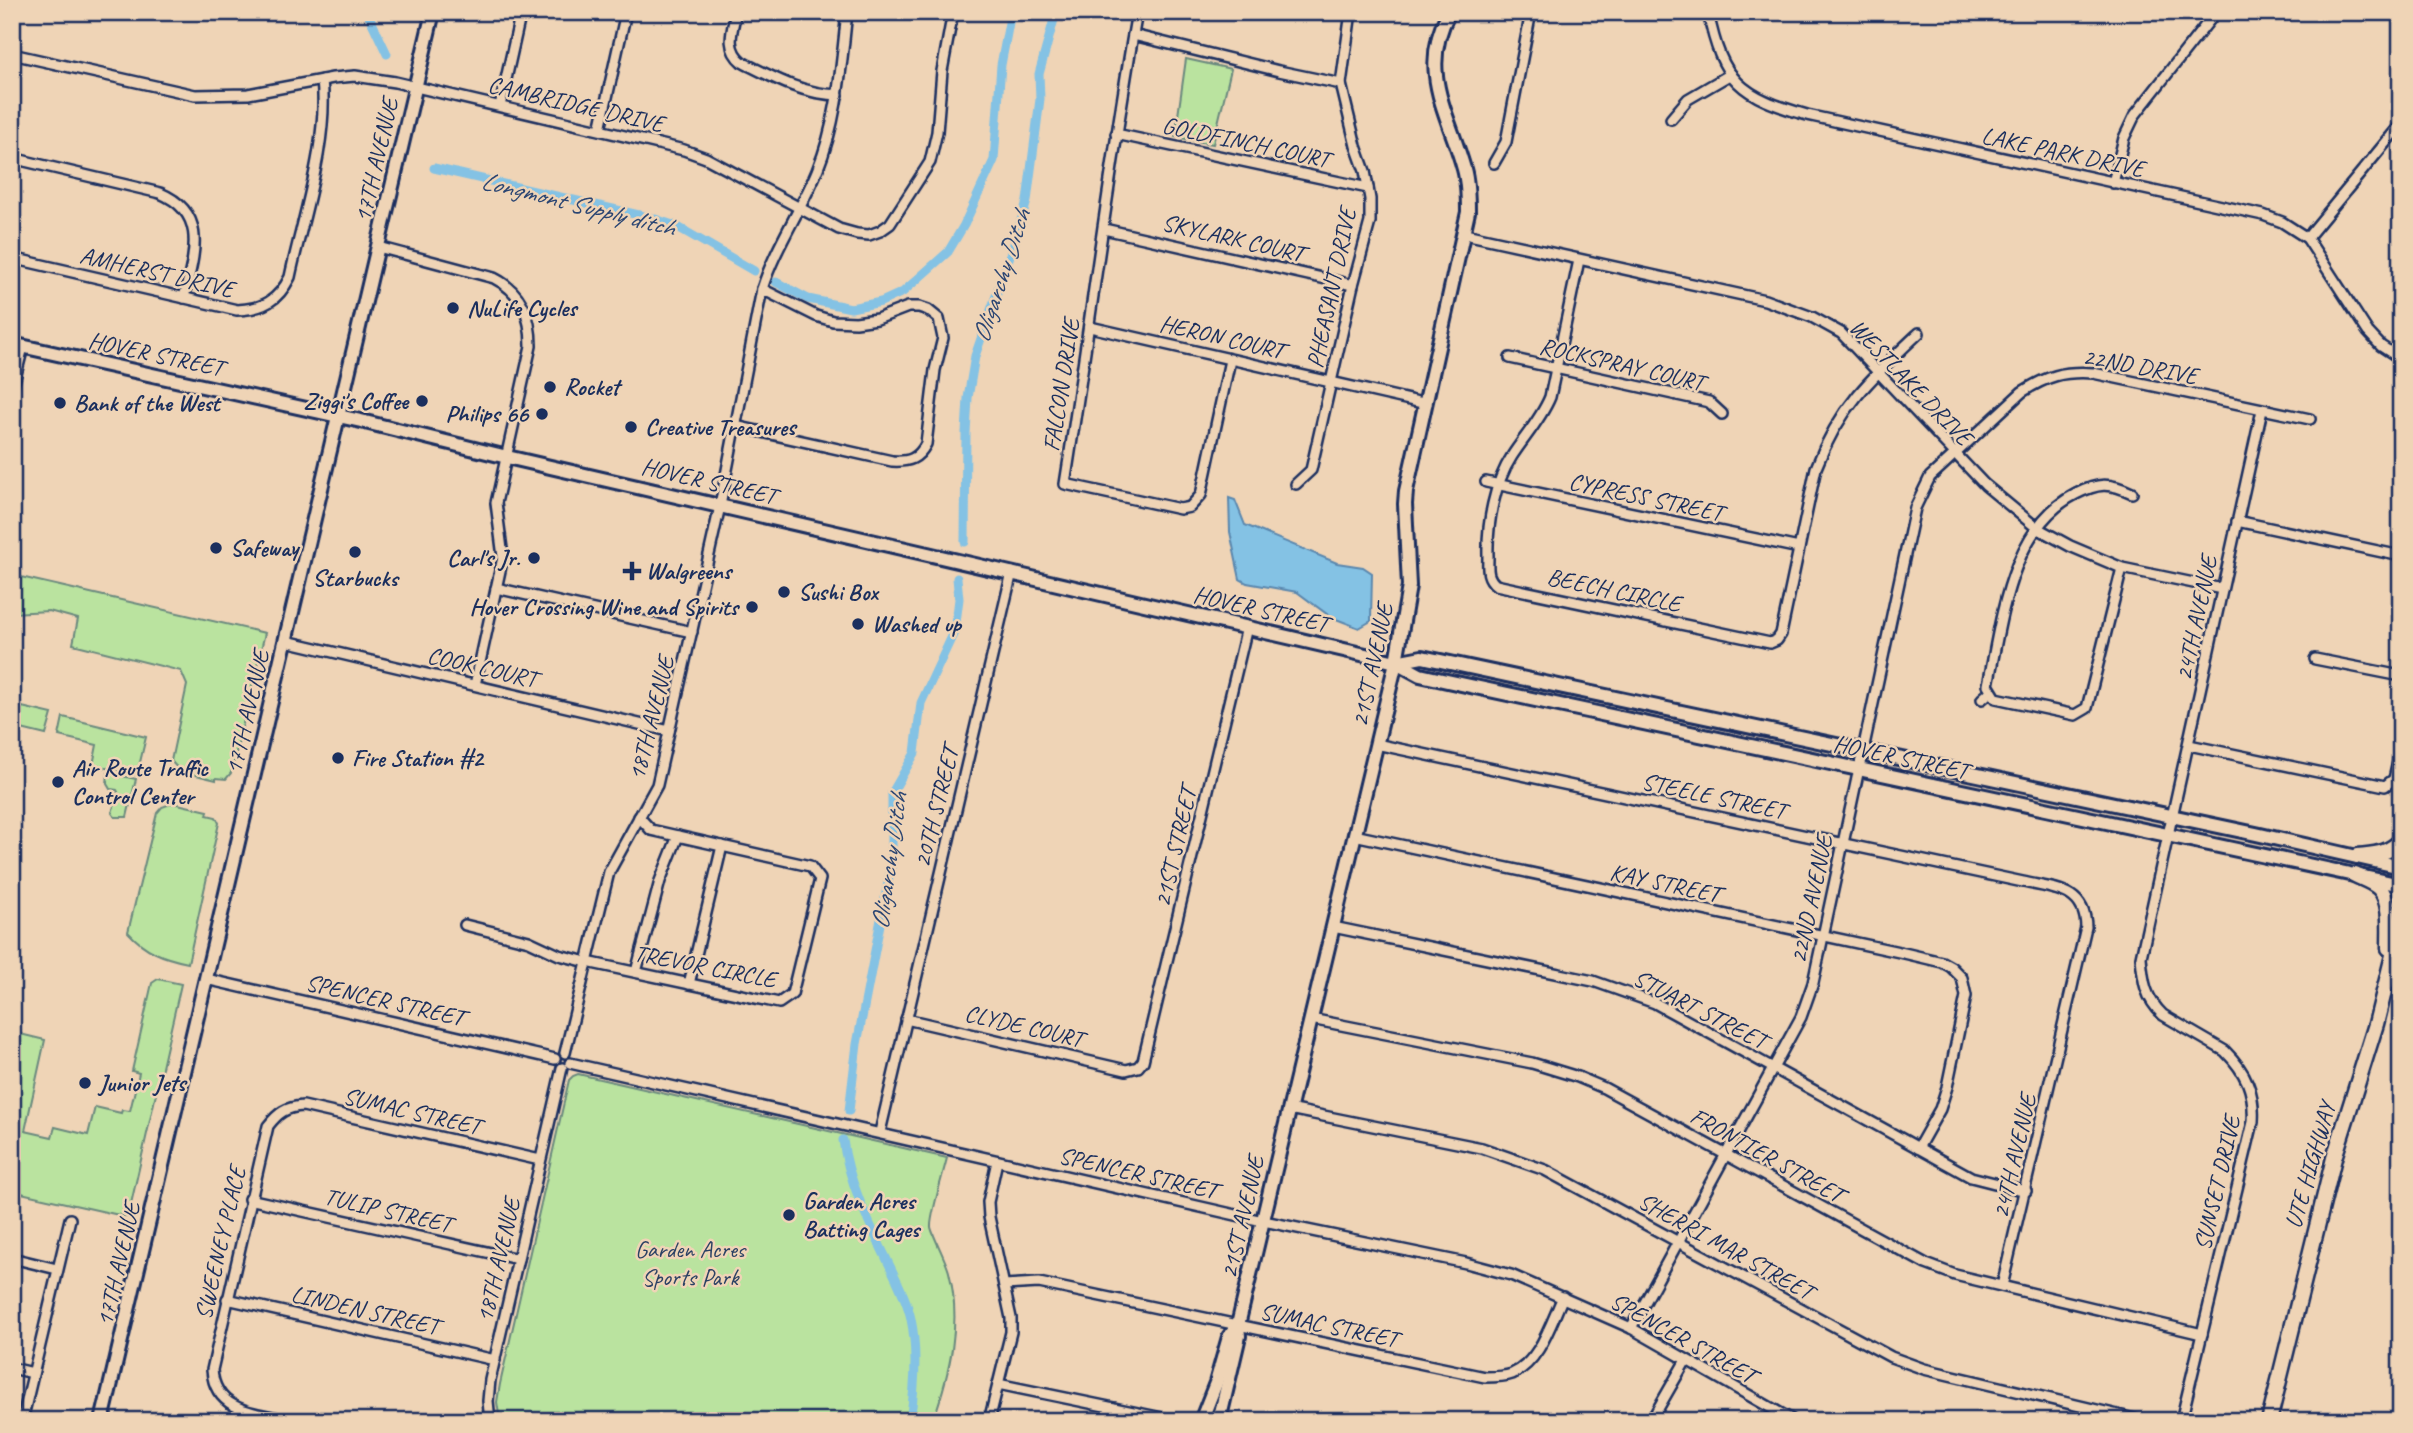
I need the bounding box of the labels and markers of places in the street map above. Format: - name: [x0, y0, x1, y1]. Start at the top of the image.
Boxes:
- place label: NuLife Cycles: [467, 293, 579, 323]
- marker: NuLife Cycles: [445, 300, 461, 316]
- place label: Rocket: [564, 372, 623, 402]
- marker: Rocket: [542, 379, 558, 395]
- place label: Ziggi's Coffee: [303, 386, 410, 416]
- place label: Bank of the West: [74, 388, 223, 418]
- marker: Ziggi's Coffee: [414, 393, 430, 409]
- marker: Bank of the West: [52, 395, 68, 411]
- place label: Philips 66: [446, 399, 530, 429]
- marker: Philips 66: [534, 406, 550, 422]
- place label: Creative Treasures: [645, 412, 798, 442]
- marker: Creative Treasures: [623, 419, 639, 435]
- place label: Safeway: [230, 533, 301, 563]
- marker: Safeway: [208, 540, 224, 556]
- place label: Carl's Jr.: [447, 543, 521, 573]
- marker: Starbucks: [347, 544, 363, 560]
- marker: Carl's Jr.: [526, 550, 542, 566]
- place label: Walgreens: [646, 556, 734, 586]
- place label: Starbucks: [312, 563, 400, 593]
- marker: Walgreens: [624, 563, 640, 579]
- place label: Sushi Box: [798, 577, 880, 607]
- marker: Sushi Box: [776, 584, 792, 600]
- place label: Hover Crossing Wine and Spirits: [469, 592, 741, 622]
- marker: Hover Crossing Wine and Spirits: [744, 599, 760, 615]
- place label: Washed up: [872, 609, 963, 639]
- marker: Washed up: [850, 616, 866, 632]
- place label: Fire Station #2: [352, 743, 485, 773]
- marker: Fire Station #2: [330, 750, 346, 766]
- place label: Air Route Traffic Control Center: [72, 753, 209, 811]
- marker: Air Route Traffic Control Center: [50, 774, 66, 790]
- place label: Junior Jets: [97, 1068, 188, 1098]
- marker: Junior Jets: [77, 1075, 93, 1091]
- place label: Garden Acres Batting Cages: [803, 1186, 922, 1244]
- marker: Garden Acres Batting Cages: [781, 1207, 797, 1223]

